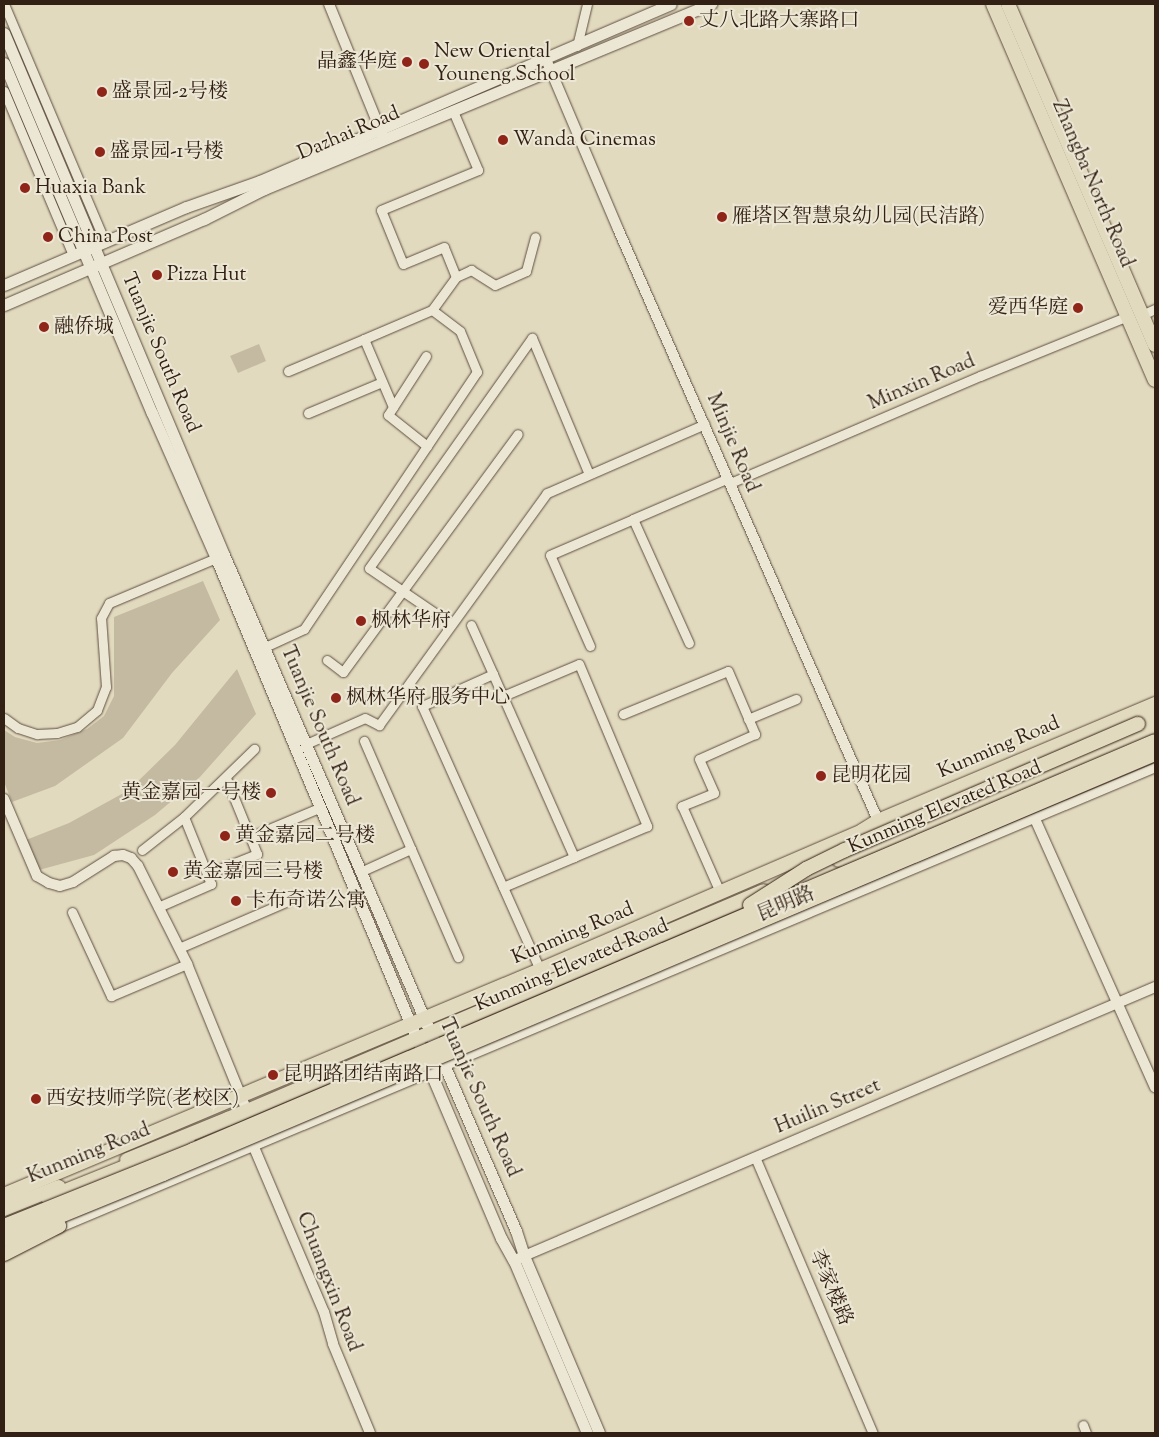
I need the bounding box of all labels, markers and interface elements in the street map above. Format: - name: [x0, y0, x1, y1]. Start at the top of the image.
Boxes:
- place label: 丈八北路大寨路口: [699, 9, 859, 33]
- marker: 丈八北路大寨路口: [683, 15, 695, 27]
- place label: New Oriental Youneng School: [434, 40, 575, 87]
- place label: 晶鑫华庭: [317, 50, 397, 74]
- marker: 晶鑫华庭: [401, 56, 413, 68]
- marker: New Oriental Youneng School: [418, 58, 430, 70]
- place label: 盛景园-2号楼: [112, 80, 228, 104]
- marker: 盛景园-2号楼: [96, 86, 108, 98]
- street label: Zhangba North Road: [1046, 97, 1138, 271]
- street label: Dazhai Road: [294, 102, 404, 166]
- place label: Wanda Cinemas: [513, 128, 656, 152]
- marker: Wanda Cinemas: [497, 134, 509, 146]
- place label: 盛景园-1号楼: [110, 140, 223, 164]
- marker: 盛景园-1号楼: [94, 146, 106, 158]
- place label: Huaxia Bank: [35, 176, 146, 200]
- marker: Huaxia Bank: [19, 182, 31, 194]
- place label: 雁塔区智慧泉幼儿园(民洁路): [732, 205, 985, 229]
- marker: 雁塔区智慧泉幼儿园(民洁路): [716, 211, 728, 223]
- place label: China Post: [58, 225, 153, 249]
- marker: China Post: [42, 231, 54, 243]
- place label: Pizza Hut: [167, 263, 246, 287]
- street label: Tuanjie South Road: [115, 269, 205, 437]
- marker: Pizza Hut: [151, 269, 163, 281]
- place label: 爱西华庭: [988, 296, 1068, 320]
- marker: 爱西华庭: [1072, 302, 1084, 314]
- place label: 融侨城: [54, 315, 114, 339]
- marker: 融侨城: [38, 321, 50, 333]
- street label: Minxin Road: [865, 350, 979, 416]
- street label: Minjie Road: [700, 390, 764, 496]
- place label: 枫林华府: [371, 609, 451, 633]
- marker: 枫林华府: [355, 615, 367, 627]
- street label: Tuanjie South Road: [274, 642, 364, 810]
- place label: 枫林华府 服务中心: [346, 686, 510, 710]
- marker: 枫林华府 服务中心: [330, 692, 342, 704]
- street label: Kunming Road: [934, 712, 1064, 784]
- street label: Kunming Elevated Road: [845, 756, 1045, 860]
- place label: 昆明花园: [831, 764, 911, 788]
- marker: 昆明花园: [815, 770, 827, 782]
- place label: 黄金嘉园一号楼: [121, 781, 261, 805]
- marker: 黄金嘉园一号楼: [265, 787, 277, 799]
- place label: 黄金嘉园二号楼: [235, 824, 375, 848]
- marker: 黄金嘉园二号楼: [219, 830, 231, 842]
- place label: 黄金嘉园三号楼: [183, 860, 323, 884]
- marker: 黄金嘉园三号楼: [167, 866, 179, 878]
- street label: 昆明路: [754, 882, 818, 928]
- place label: 卡布奇诺公寓: [246, 889, 366, 913]
- marker: 卡布奇诺公寓: [230, 895, 242, 907]
- street label: Kunming Road: [508, 898, 638, 970]
- street label: Kunming Elevated Road: [472, 914, 672, 1018]
- street label: Tuanjie South Road: [433, 1015, 525, 1181]
- place label: 昆明路团结南路口: [283, 1063, 443, 1087]
- marker: 昆明路团结南路口: [267, 1069, 279, 1081]
- street label: Huilin Street: [772, 1074, 884, 1140]
- place label: 西安技师学院(老校区): [46, 1087, 239, 1111]
- marker: 西安技师学院(老校区): [30, 1093, 42, 1105]
- street label: Kunming Road: [24, 1119, 154, 1189]
- street label: Chuangxin Road: [290, 1209, 366, 1355]
- street label: 李家楼路: [803, 1246, 857, 1330]

